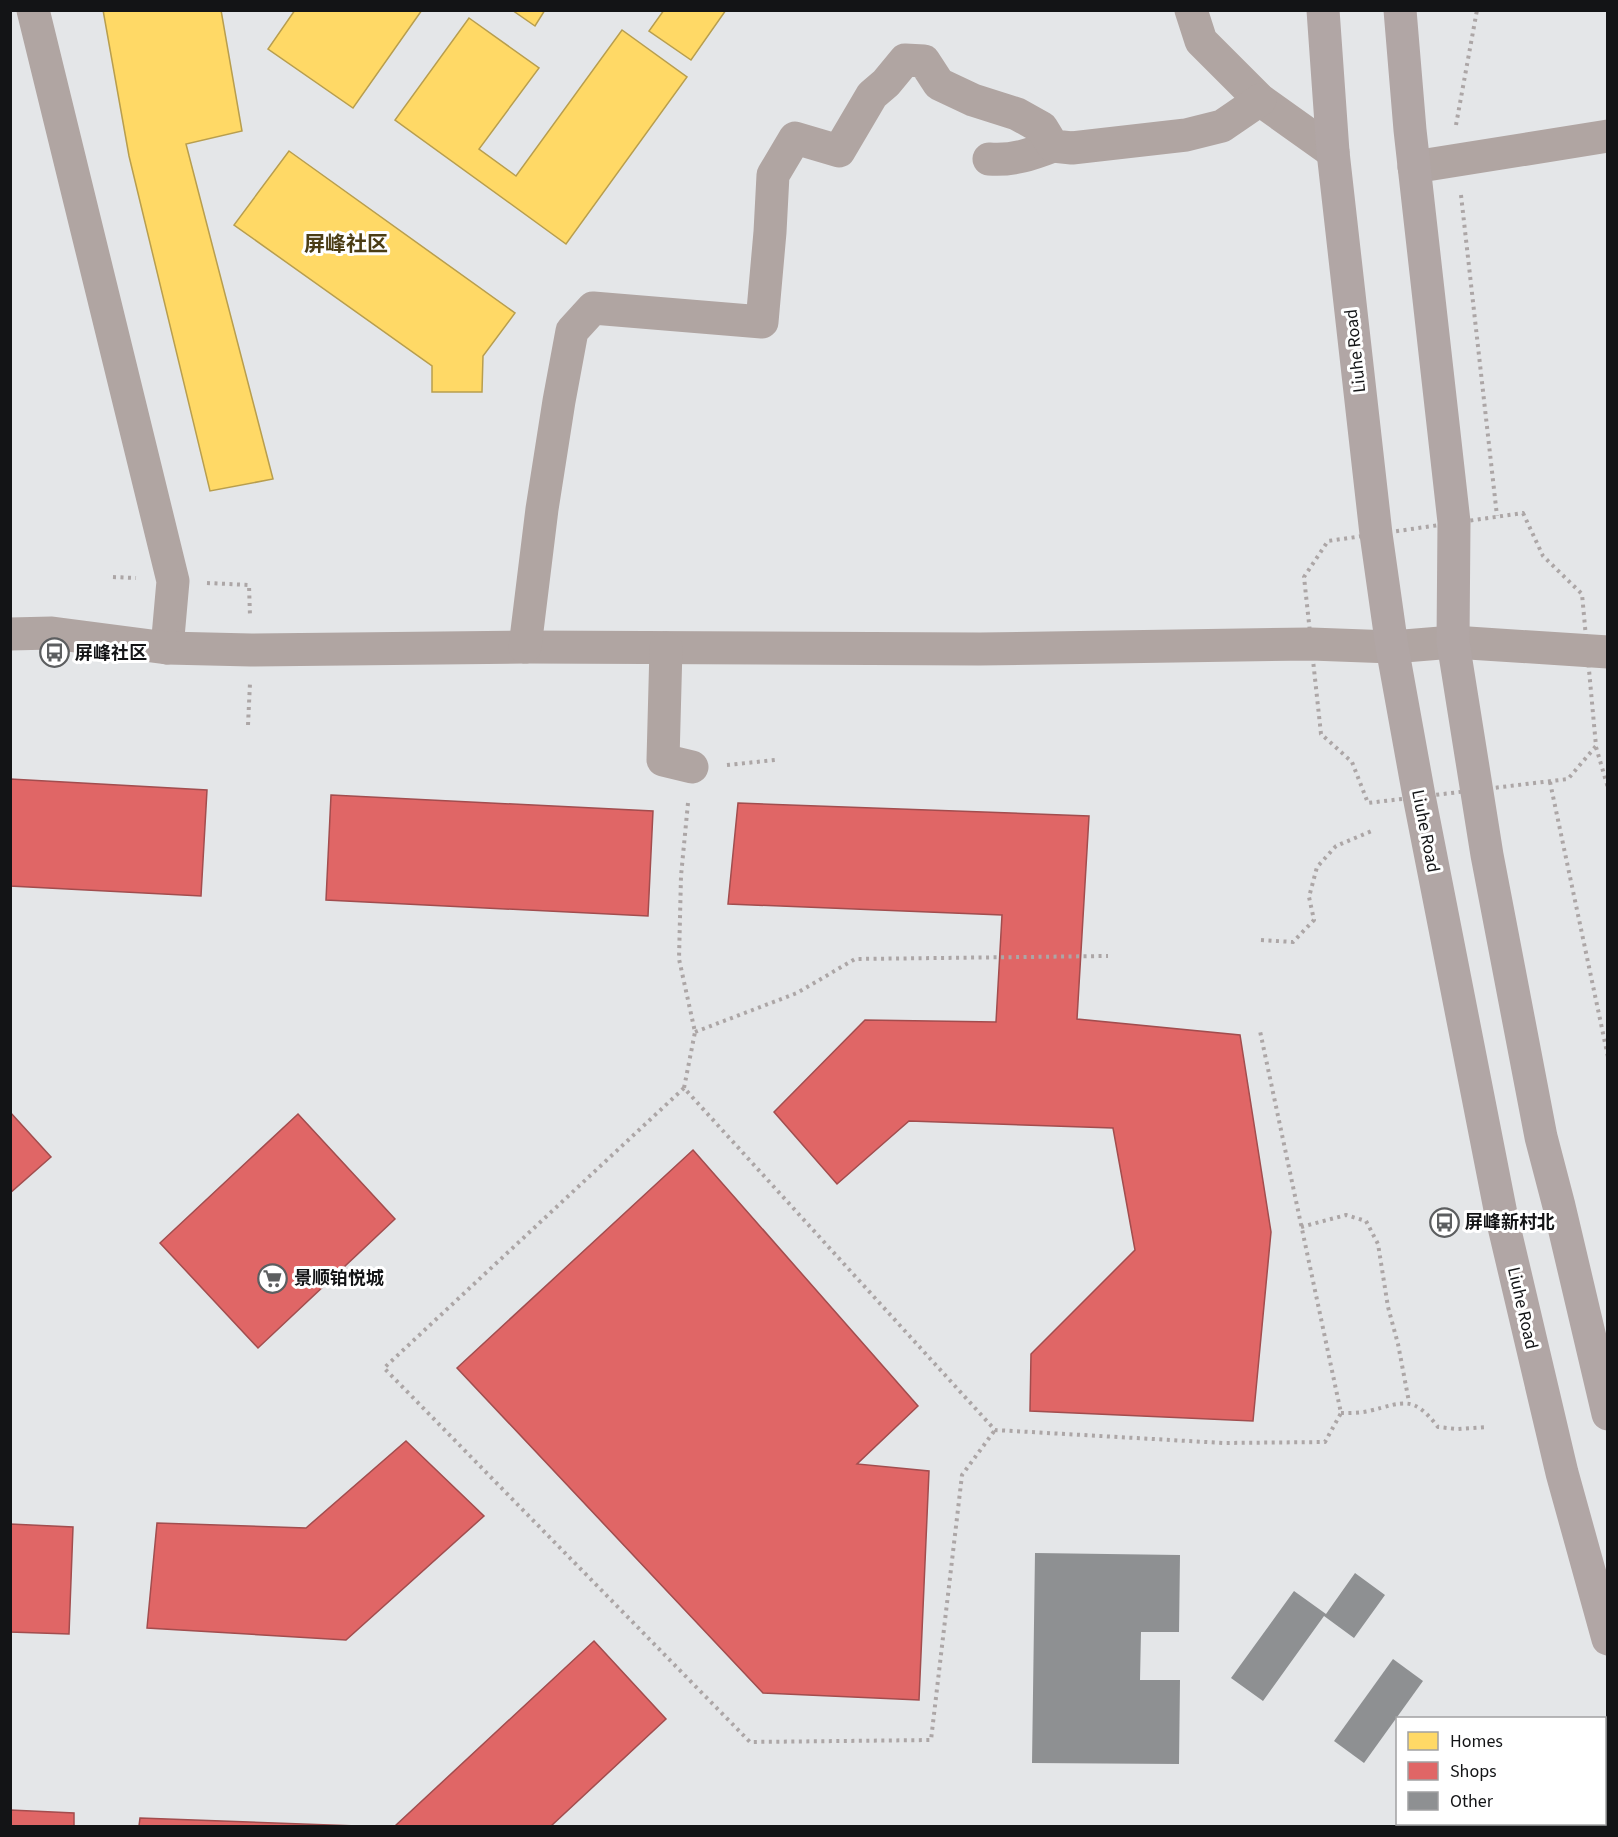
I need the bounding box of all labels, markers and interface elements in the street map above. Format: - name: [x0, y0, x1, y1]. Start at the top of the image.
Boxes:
- district label: 屏峰社区: [304, 229, 388, 259]
- street label: Liuhe Road: [1339, 308, 1372, 394]
- bus stop icon: 屏峰社区: [38, 637, 70, 669]
- place label: 屏峰社区: [75, 641, 147, 666]
- street label: Liuhe Road: [1405, 788, 1446, 875]
- bus stop icon: 屏峰新村北: [1428, 1206, 1460, 1238]
- place label: 屏峰新村北: [1465, 1210, 1555, 1235]
- supermarket icon: 景顺铂悦城: [257, 1262, 289, 1294]
- street label: Liuhe Road: [1501, 1264, 1544, 1352]
- place label: 景顺铂悦城: [294, 1266, 384, 1291]
- legend: [1396, 1717, 1606, 1825]
- text: Homes: [1450, 1729, 1503, 1754]
- text: Shops: [1450, 1759, 1497, 1784]
- text: Other: [1450, 1789, 1494, 1814]

